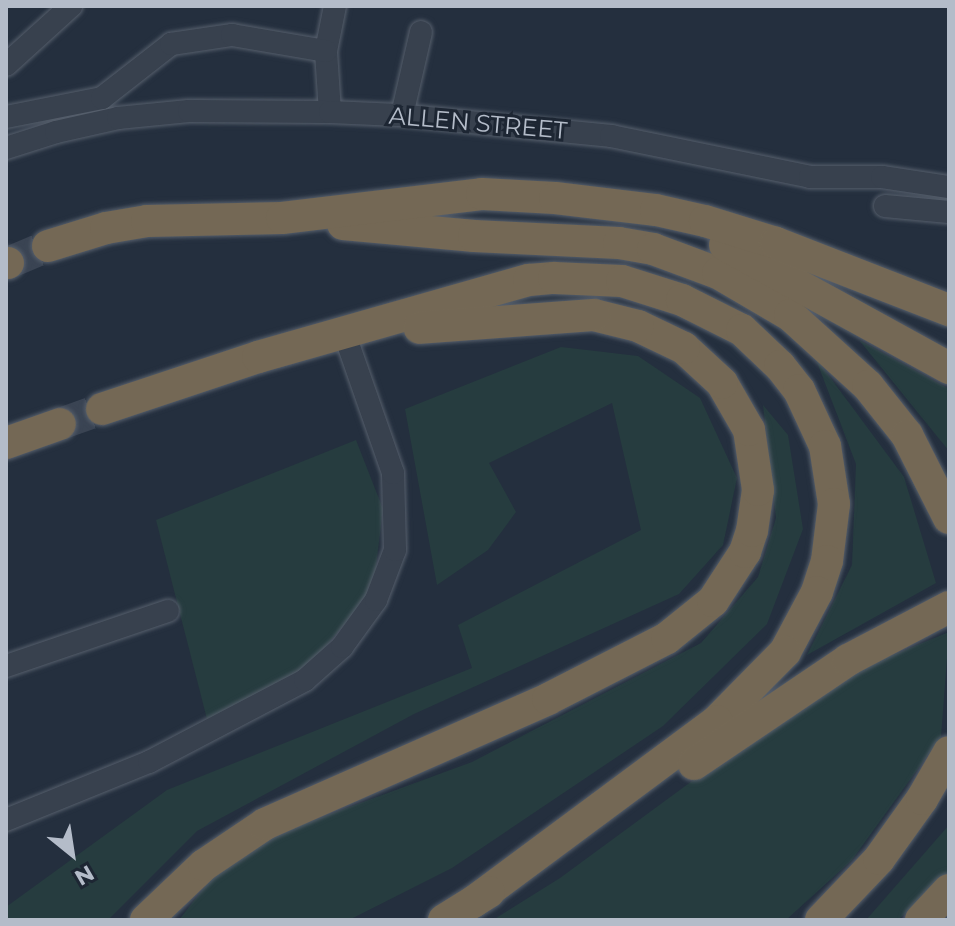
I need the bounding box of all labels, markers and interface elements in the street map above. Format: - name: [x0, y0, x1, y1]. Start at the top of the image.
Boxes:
- street label: ALLEN STREET: [388, 101, 568, 145]
- north arrow: [32, 814, 112, 894]
- text: N: [70, 859, 99, 891]

